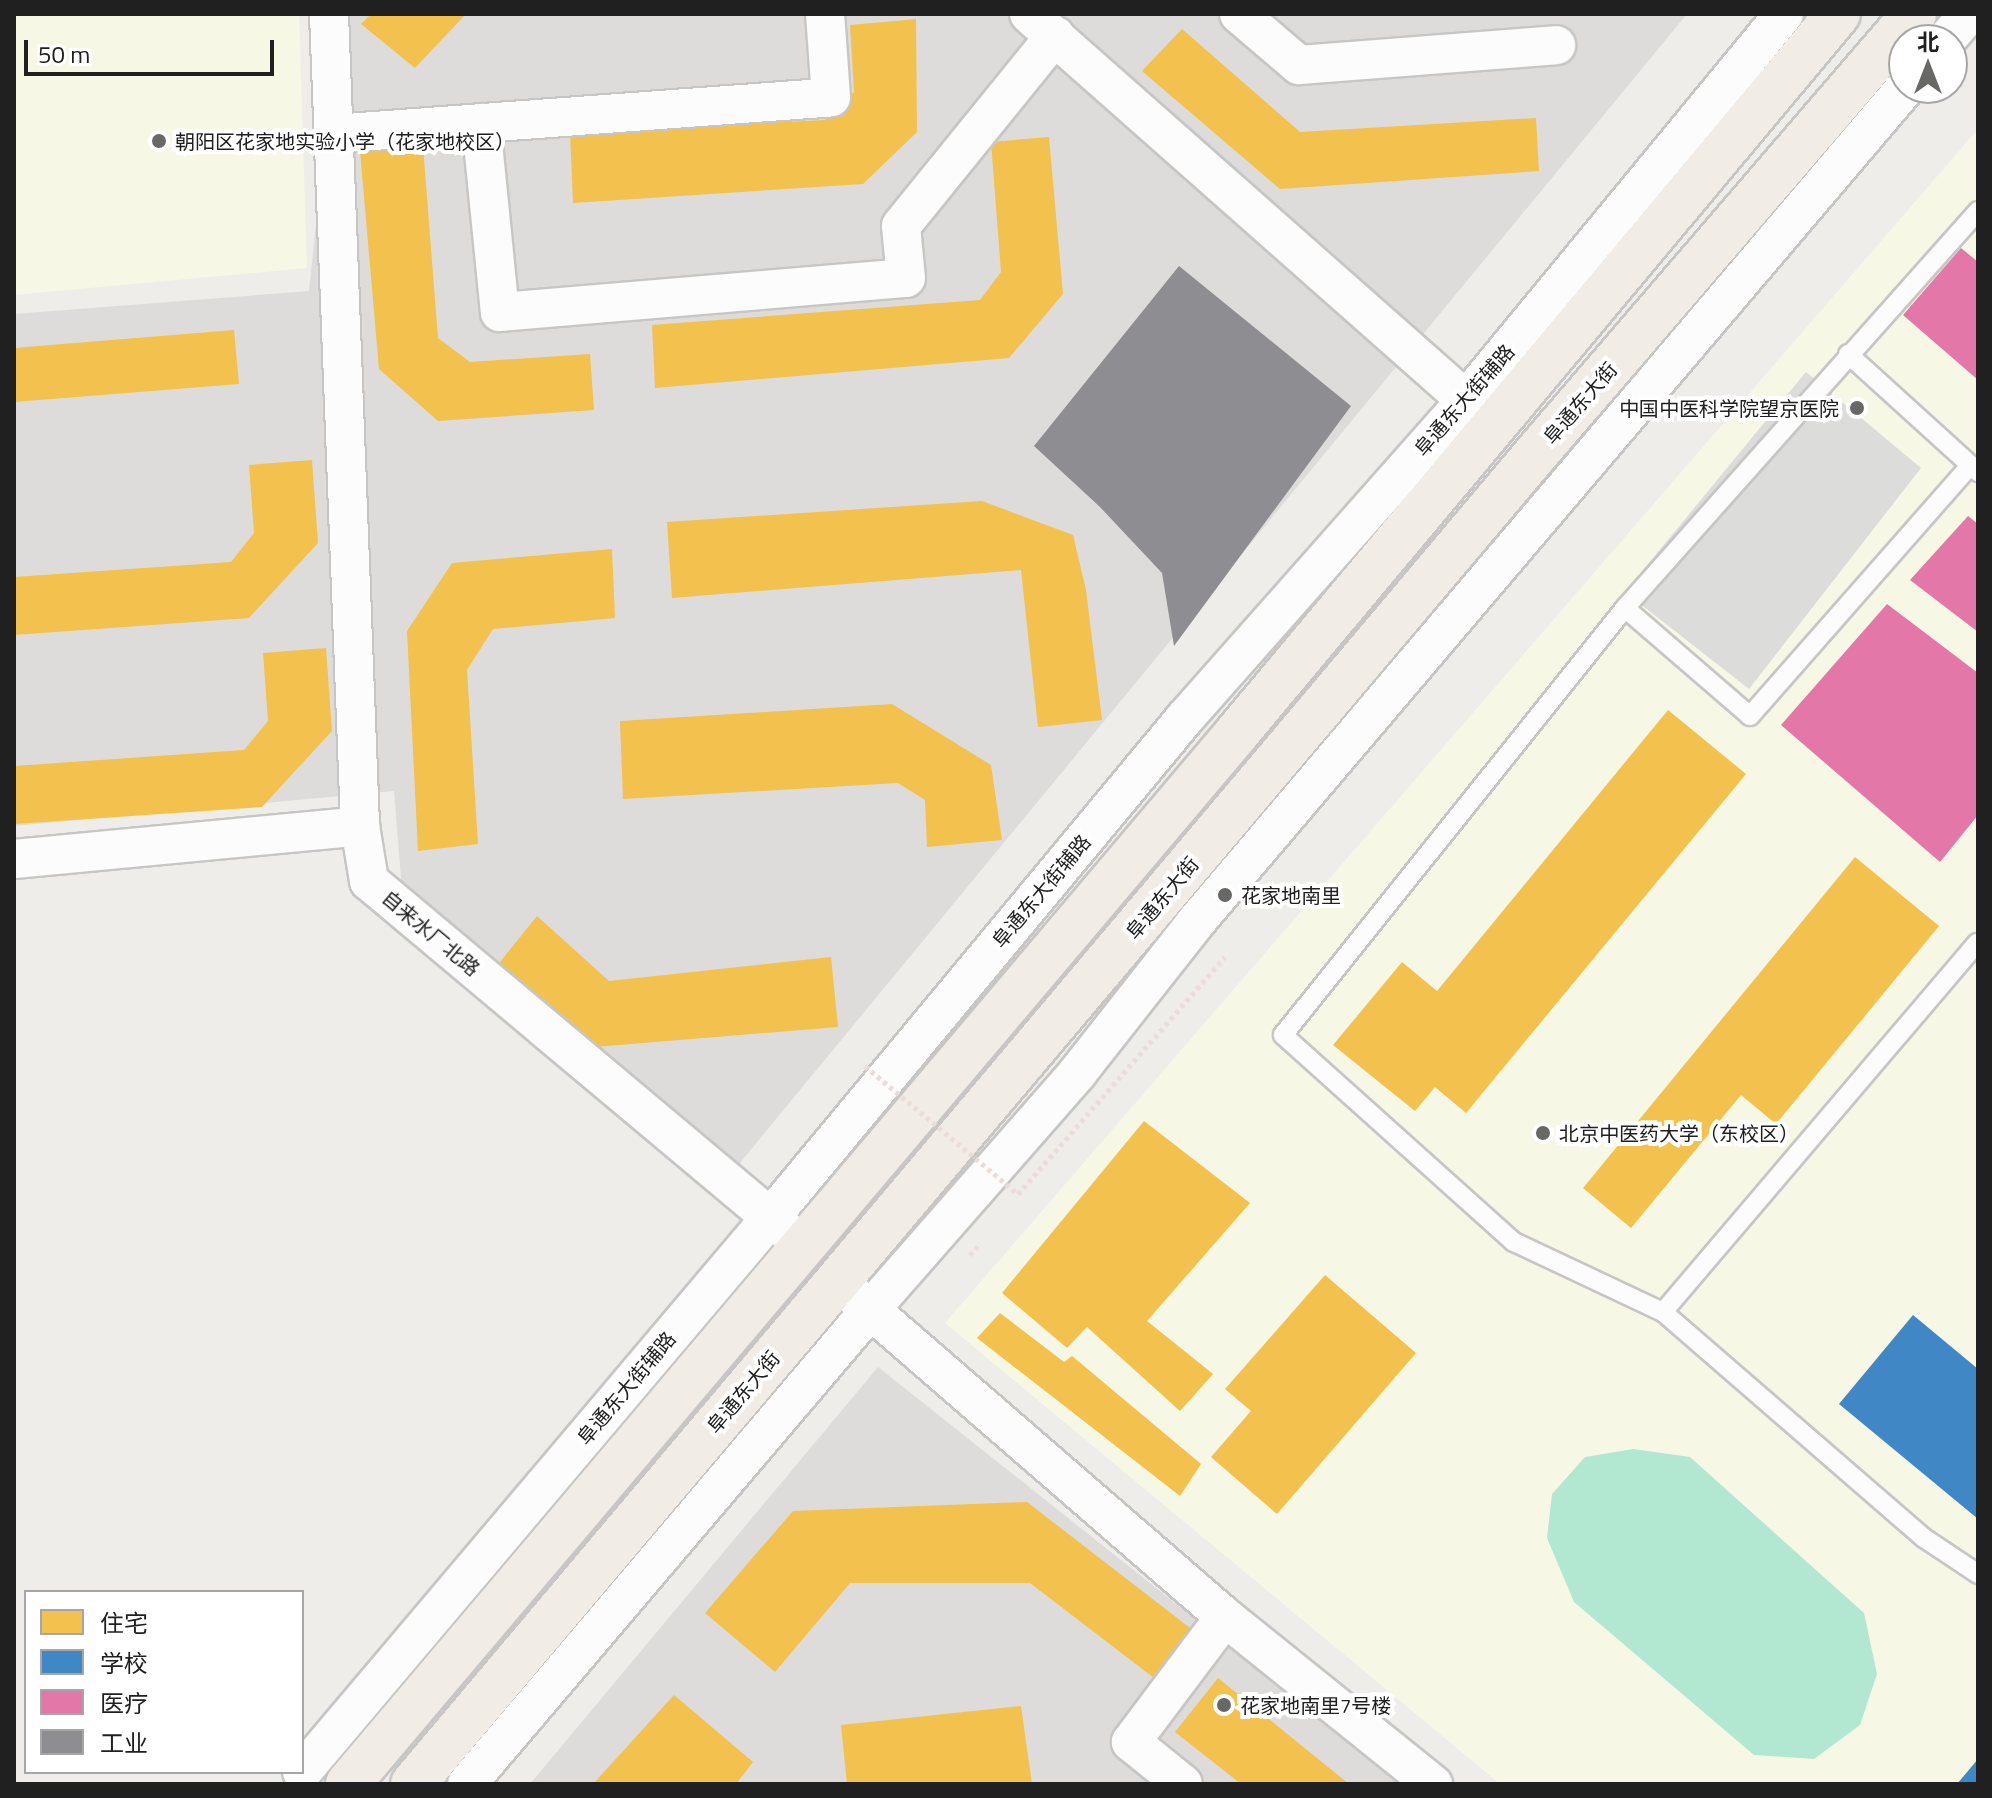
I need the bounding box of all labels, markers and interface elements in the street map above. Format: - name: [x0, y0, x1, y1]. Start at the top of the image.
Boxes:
- scale bar: [28, 24, 278, 74]
- north arrow: [1888, 24, 1968, 104]
- text: 北: [1917, 25, 1939, 59]
- text: 50 m: [38, 36, 90, 72]
- place label: 朝阳区花家地实验小学（花家地校区）: [175, 129, 515, 153]
- marker: 朝阳区花家地实验小学（花家地校区）: [150, 132, 168, 150]
- street label: 阜通东大街辅路: [1409, 339, 1519, 461]
- street label: 阜通东大街: [1538, 357, 1622, 449]
- place label: 中国中医科学院望京医院: [1619, 396, 1839, 420]
- marker: 中国中医科学院望京医院: [1846, 397, 1868, 419]
- street label: 阜通东大街辅路: [987, 830, 1095, 952]
- street label: 阜通东大街: [1121, 852, 1203, 944]
- place label: 花家地南里: [1241, 883, 1341, 907]
- street label: 自来水厂北路: [377, 885, 485, 981]
- marker: 花家地南里: [1216, 886, 1234, 904]
- place label: 北京中医药大学（东校区）: [1559, 1121, 1799, 1145]
- marker: 北京中医药大学（东校区）: [1534, 1124, 1552, 1142]
- street label: 阜通东大街辅路: [572, 1327, 680, 1449]
- street label: 阜通东大街: [702, 1346, 784, 1438]
- legend: [24, 1590, 304, 1774]
- text: 住宅: [100, 1605, 148, 1641]
- text: 学校: [100, 1645, 148, 1681]
- text: 医疗: [100, 1685, 148, 1721]
- place label: 花家地南里7号楼: [1240, 1693, 1391, 1717]
- marker: 花家地南里7号楼: [1215, 1696, 1233, 1714]
- text: 工业: [100, 1725, 148, 1761]

